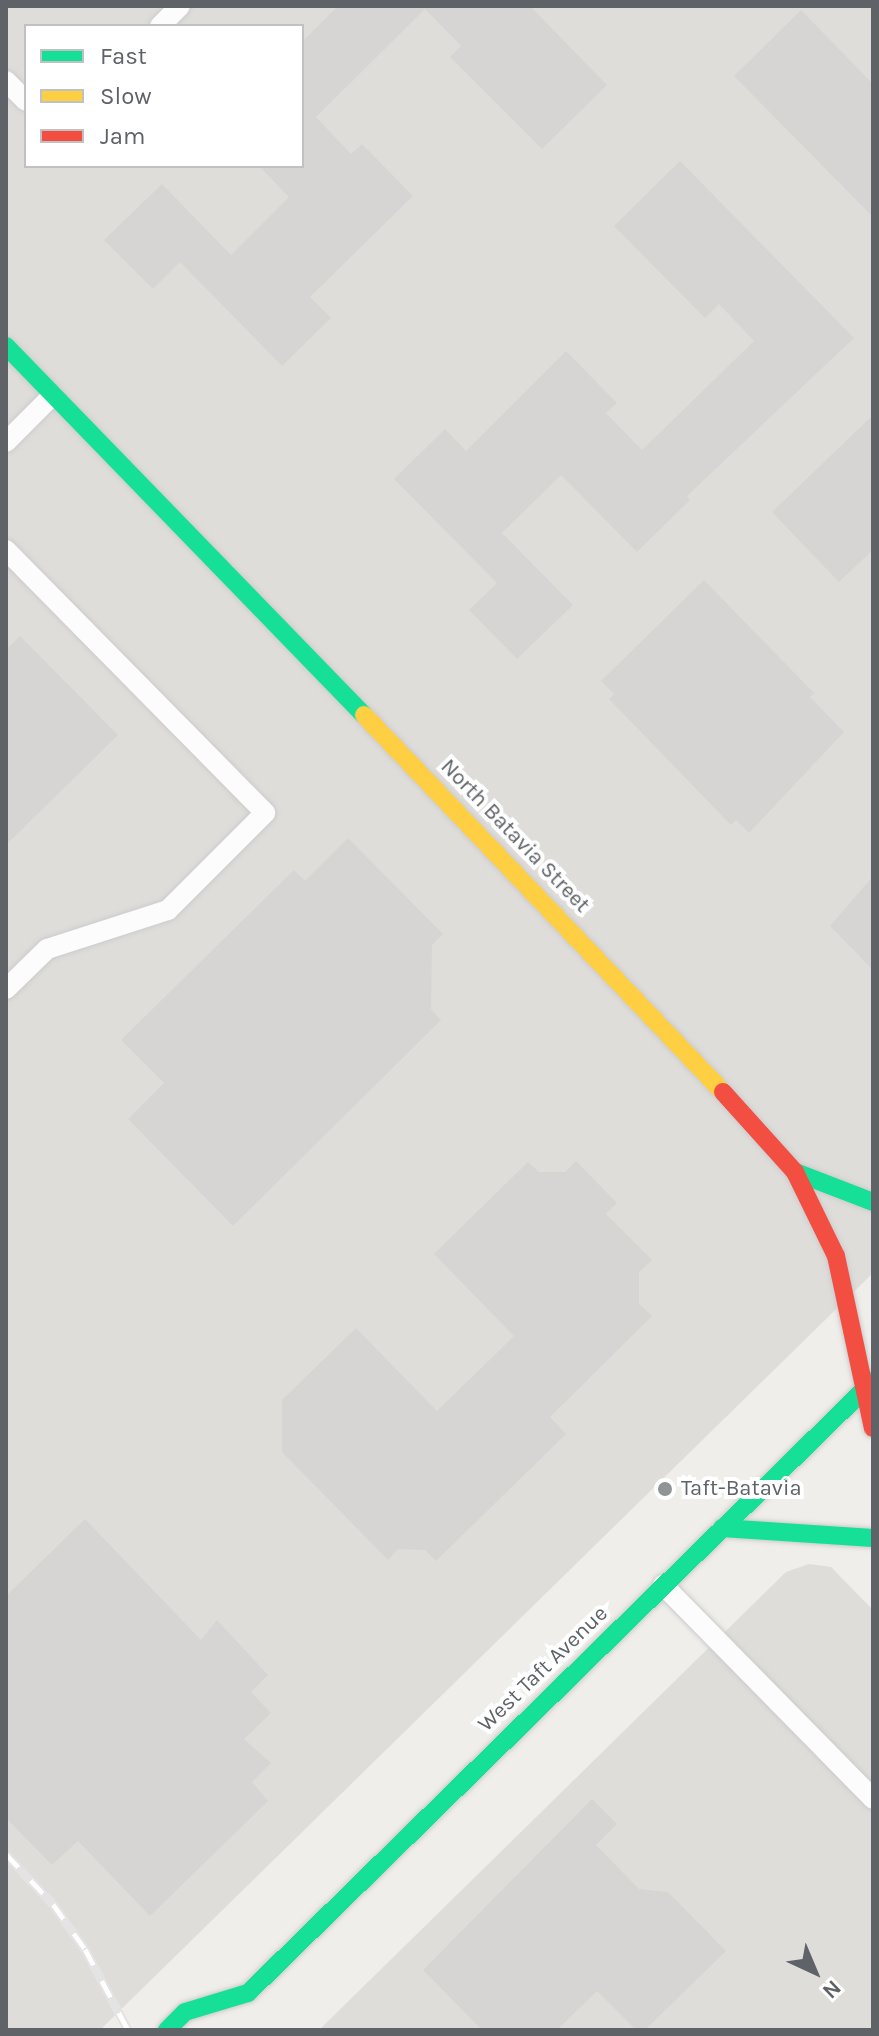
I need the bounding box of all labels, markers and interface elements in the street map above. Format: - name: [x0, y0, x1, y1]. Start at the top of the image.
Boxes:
- legend: [24, 24, 304, 168]
- text: Fast: [100, 42, 147, 70]
- text: Slow: [100, 82, 152, 110]
- text: Jam: [100, 122, 145, 150]
- street label: North Batavia Street: [435, 754, 595, 918]
- place label: Taft-Batavia: [681, 1476, 802, 1502]
- marker: Taft-Batavia: [656, 1480, 674, 1498]
- street label: West Taft Avenue: [473, 1600, 613, 1738]
- north arrow: [775, 1932, 855, 2012]
- text: N: [817, 1974, 846, 2004]

